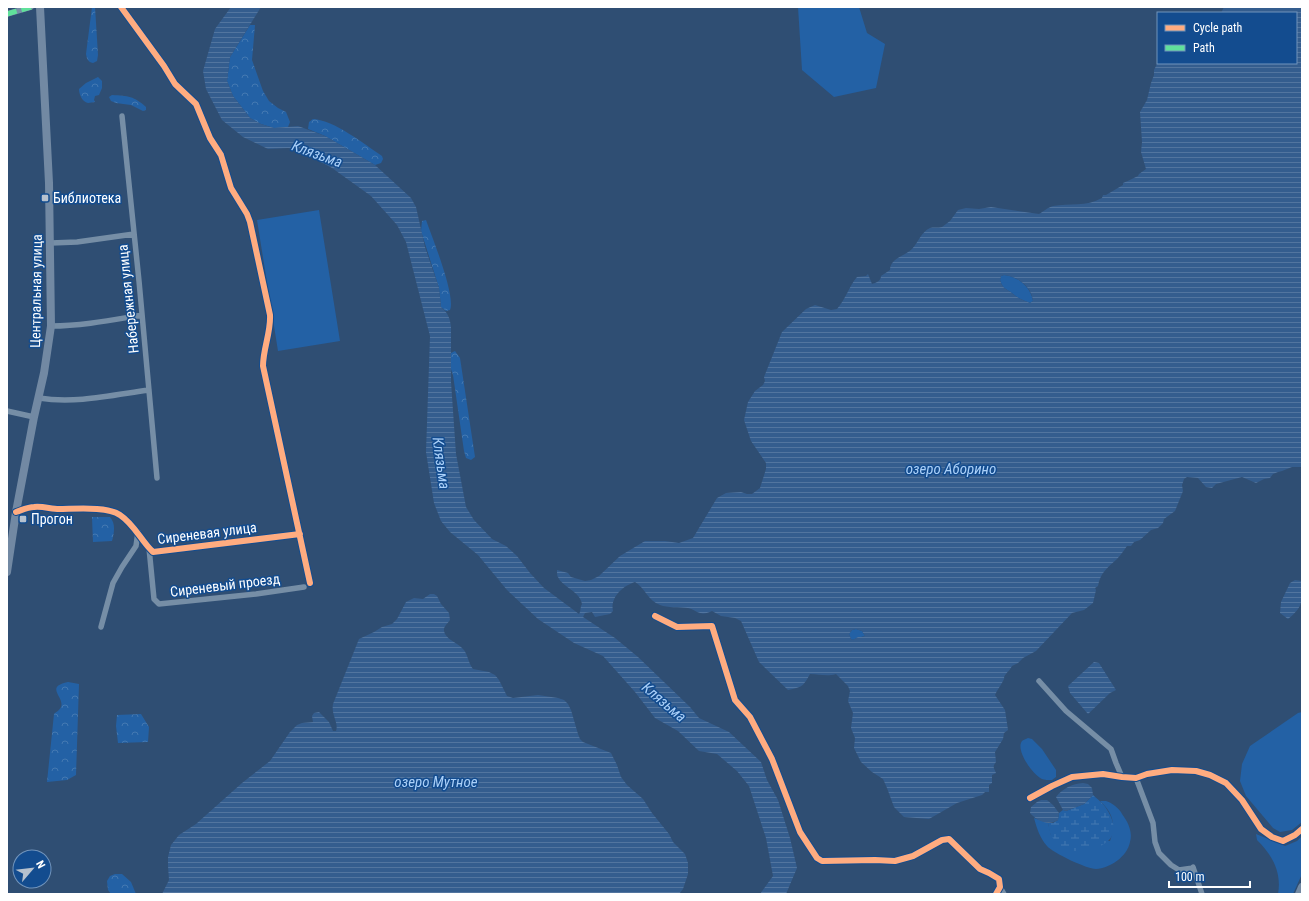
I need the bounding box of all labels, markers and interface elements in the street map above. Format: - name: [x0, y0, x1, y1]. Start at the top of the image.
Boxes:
- legend: [1157, 12, 1297, 64]
- text: Cycle path: [1193, 21, 1243, 35]
- text: Path: [1193, 41, 1215, 55]
- water label: Клязьма: [289, 137, 345, 171]
- place label: Библиотека: [53, 190, 121, 206]
- marker: Библиотека: [40, 193, 50, 203]
- street label: Центральная улица: [27, 234, 45, 348]
- street label: Набережная улица: [114, 244, 142, 354]
- water label: Клязьма: [428, 436, 454, 490]
- water label: озеро Аборино: [906, 460, 996, 478]
- place label: Прогон: [31, 511, 73, 527]
- marker: Прогон: [18, 514, 28, 524]
- street label: Сиреневая улица: [156, 519, 258, 547]
- street label: Сиреневый проезд: [169, 570, 281, 600]
- water label: Клязьма: [638, 678, 690, 726]
- water label: озеро Мутное: [394, 773, 478, 791]
- north arrow: [12, 849, 52, 889]
- text: N: [33, 859, 48, 871]
- scale bar: [1169, 863, 1250, 889]
- text: 100 m: [1175, 870, 1205, 884]

